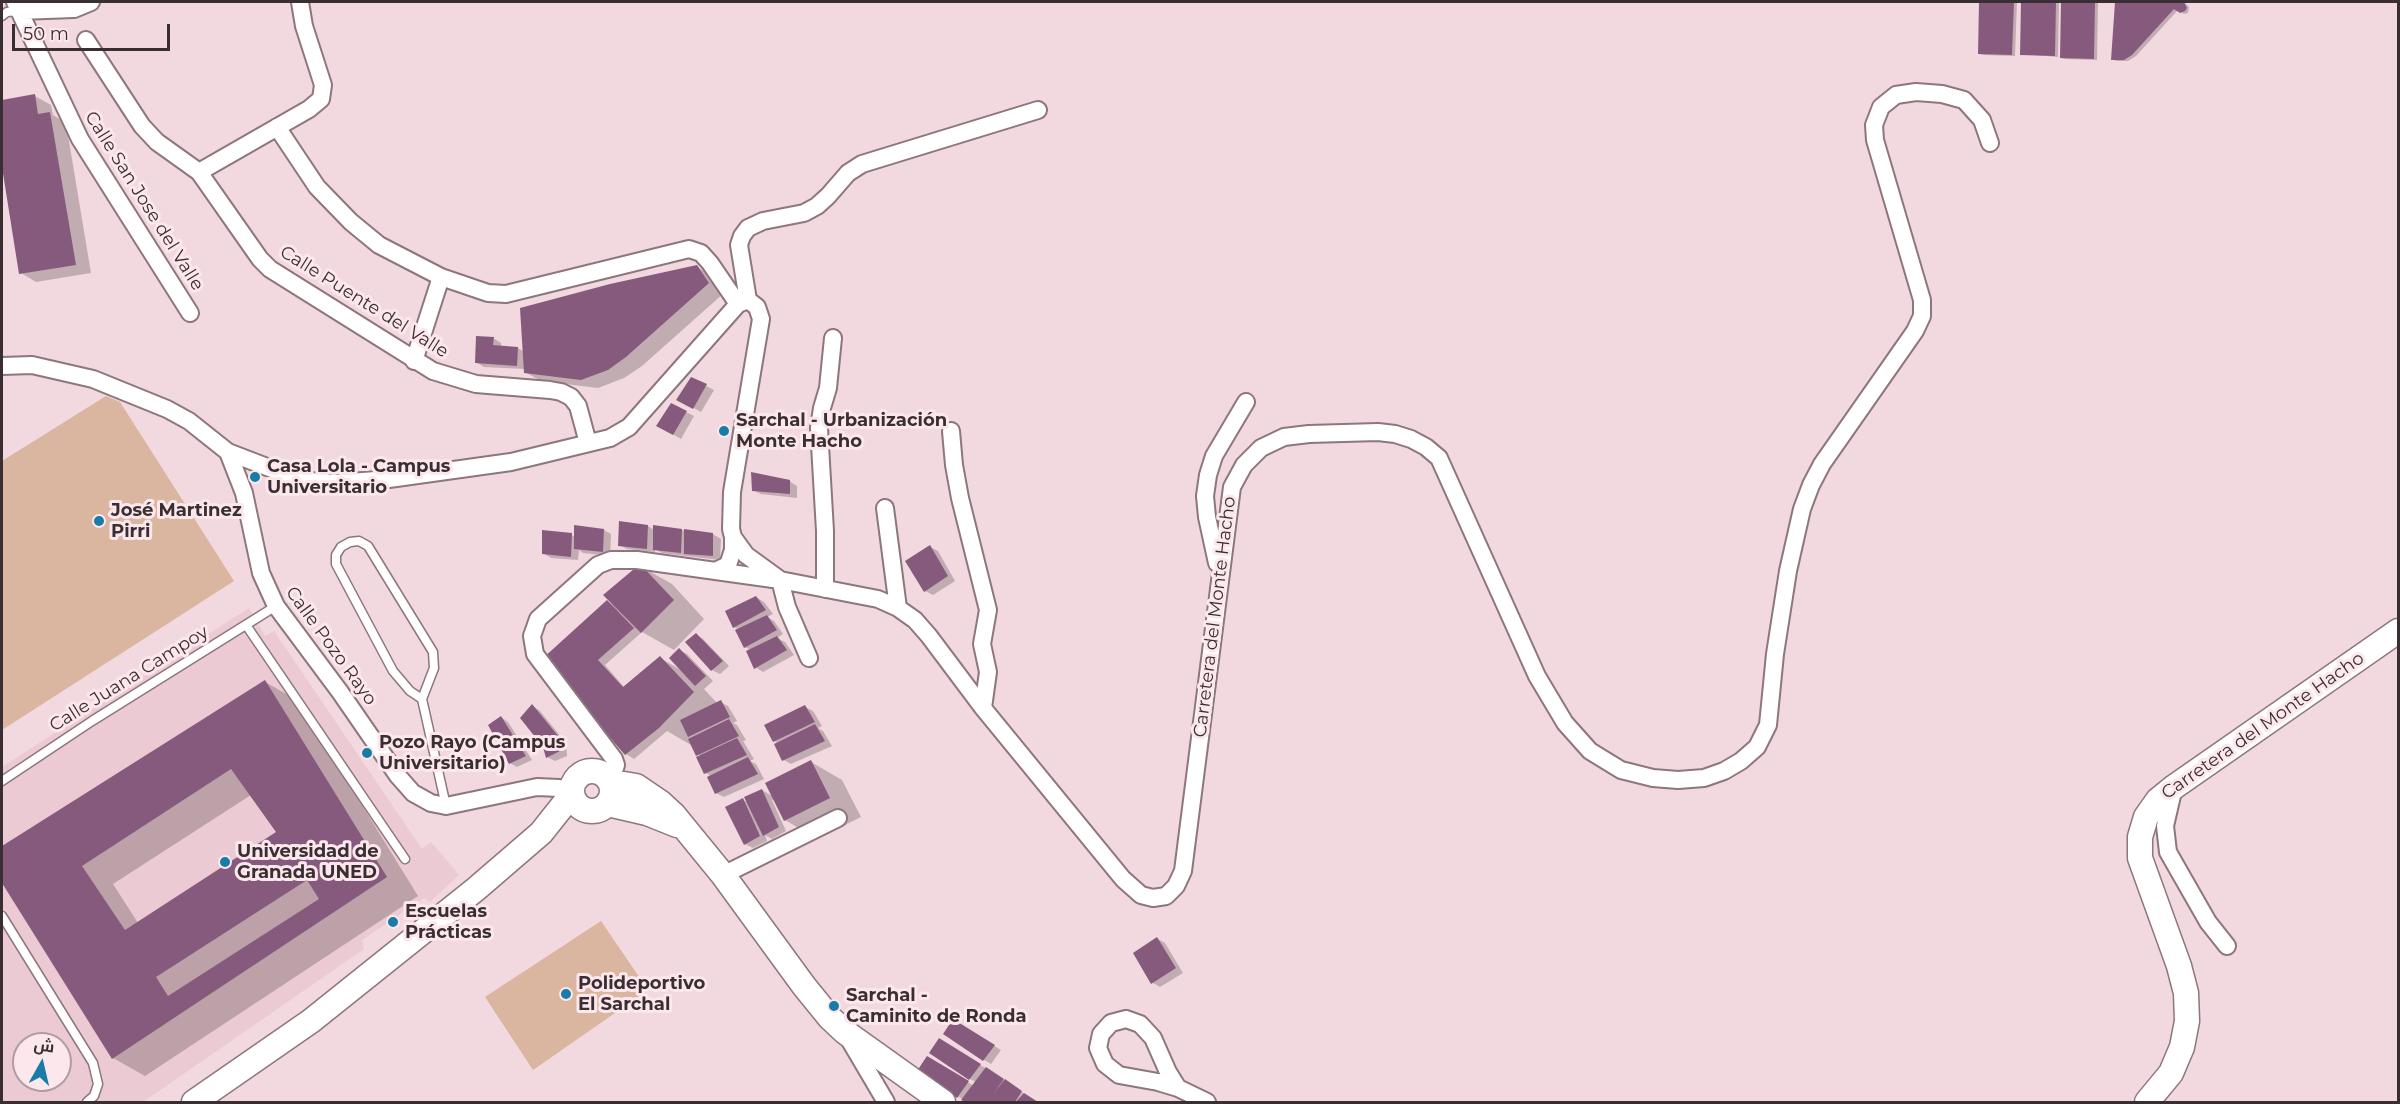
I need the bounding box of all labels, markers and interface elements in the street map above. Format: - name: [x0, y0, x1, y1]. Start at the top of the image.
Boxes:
- scale bar: [15, 12, 172, 50]
- text: 50 m: [23, 23, 69, 45]
- street label: Calle San Jose del Valle: [80, 107, 208, 295]
- street label: Calle Puente del Valle: [276, 241, 452, 363]
- place label: Sarchal - Urbanización Monte Hacho: [736, 410, 947, 452]
- marker: Sarchal - Urbanización Monte Hacho: [717, 424, 731, 438]
- place label: Casa Lola - Campus Universitario: [267, 456, 450, 498]
- marker: Casa Lola - Campus Universitario: [248, 470, 262, 484]
- street label: Carretera del Monte Hacho: [1190, 495, 1240, 739]
- place label: José Martinez Pirri: [111, 500, 242, 542]
- marker: José Martinez Pirri: [92, 514, 106, 528]
- street label: Calle Pozo Rayo: [281, 582, 381, 710]
- street label: Calle Juana Campoy: [46, 621, 212, 737]
- street label: Carretera del Monte Hacho: [2158, 648, 2368, 804]
- place label: Pozo Rayo (Campus Universitario): [379, 732, 565, 774]
- marker: Pozo Rayo (Campus Universitario): [360, 746, 374, 760]
- place label: Universidad de Granada UNED: [237, 841, 379, 884]
- marker: Universidad de Granada UNED: [218, 855, 232, 869]
- place label: Escuelas Prácticas: [405, 901, 492, 944]
- marker: Escuelas Prácticas: [386, 915, 400, 929]
- place label: Polideportivo El Sarchal: [578, 973, 705, 1016]
- place label: Sarchal - Caminito de Ronda: [846, 985, 1027, 1028]
- marker: Polideportivo El Sarchal: [559, 987, 573, 1001]
- marker: Sarchal - Caminito de Ronda: [827, 999, 841, 1013]
- north arrow: [12, 1032, 72, 1092]
- text: ش: [33, 1035, 56, 1056]

